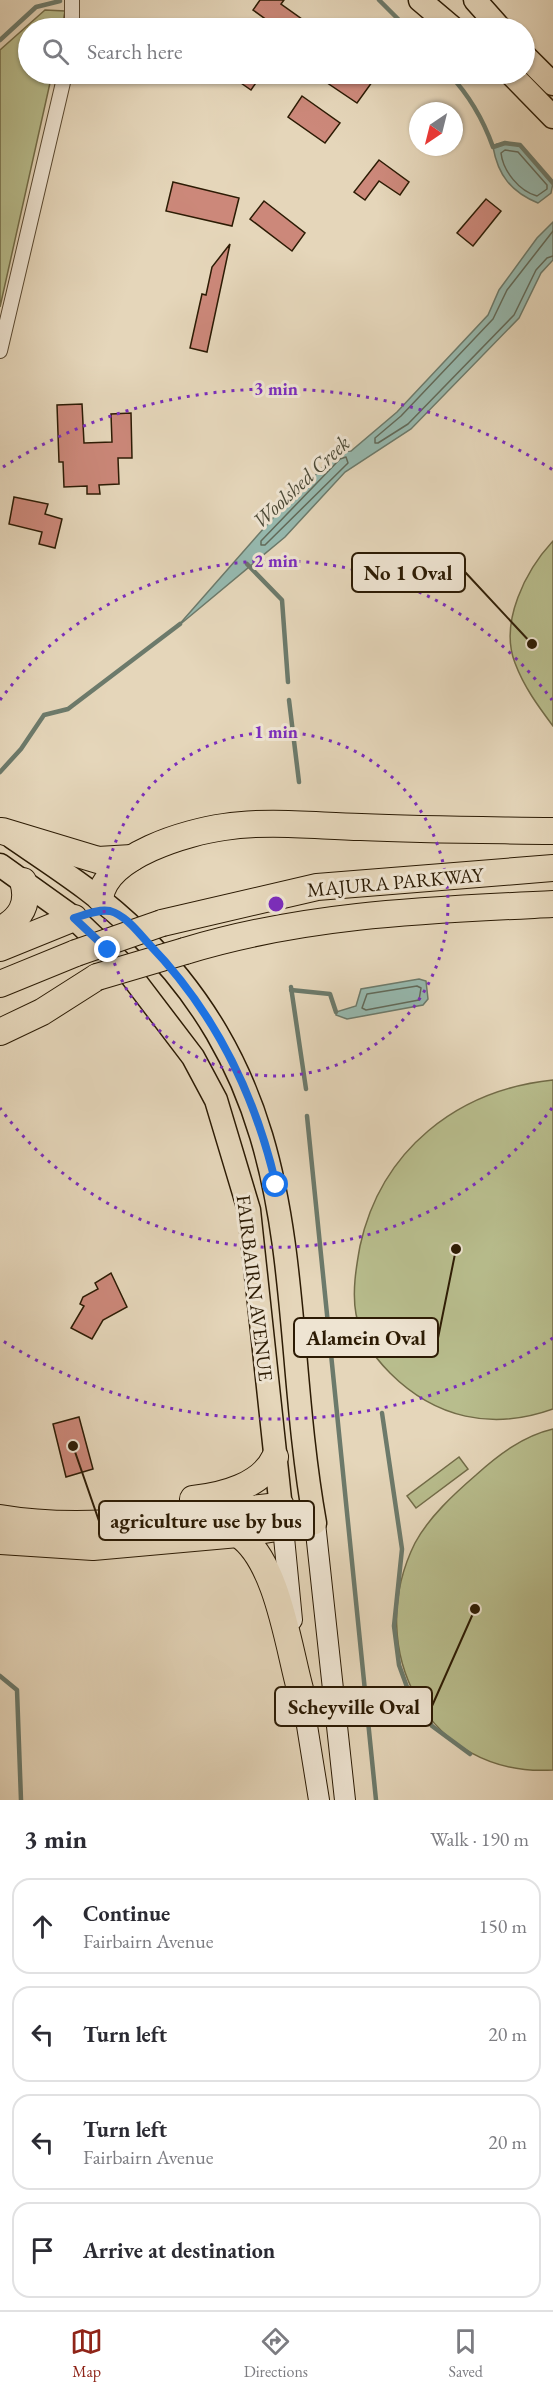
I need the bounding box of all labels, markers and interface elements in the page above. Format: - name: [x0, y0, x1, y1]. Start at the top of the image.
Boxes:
- search box: [18, 18, 535, 84]
- icon: search: [39, 35, 72, 68]
- text: Search here: [87, 37, 182, 66]
- north arrow: [409, 102, 463, 156]
- text: 3 min: [254, 377, 298, 400]
- water label: Woolshed Creek: [246, 429, 356, 534]
- text: 2 min: [254, 549, 298, 572]
- callout: No 1 Oval: [352, 553, 465, 592]
- text: No 1 Oval: [364, 559, 452, 586]
- text: 1 min: [254, 720, 298, 743]
- street label: MAJURA PARKWAY: [306, 861, 486, 903]
- centre of rings: [266, 894, 286, 914]
- route end: [94, 936, 120, 962]
- route start: [262, 1171, 288, 1197]
- street label: FAIRBAIRN AVENUE: [231, 1193, 279, 1383]
- callout: Alamein Oval: [294, 1318, 438, 1357]
- text: Alamein Oval: [305, 1324, 426, 1351]
- callout: agriculture use by bus: [99, 1501, 314, 1540]
- text: agriculture use by bus: [110, 1507, 302, 1534]
- callout: Scheyville Oval: [275, 1687, 432, 1726]
- text: Scheyville Oval: [288, 1693, 420, 1720]
- text: 3 min: [24, 1822, 87, 1856]
- text: Walk · 190 m: [430, 1826, 529, 1852]
- text: Continue: [83, 1899, 170, 1928]
- icon: ahead: [26, 1910, 59, 1943]
- text: 150 m: [479, 1913, 527, 1939]
- text: Fairbairn Avenue: [83, 1928, 214, 1954]
- icon: left: [26, 2018, 59, 2051]
- text: Turn left: [83, 2020, 167, 2049]
- text: 20 m: [488, 2021, 527, 2047]
- text: Turn left: [83, 2115, 167, 2144]
- icon: left: [26, 2126, 59, 2159]
- text: 20 m: [488, 2129, 527, 2155]
- text: Fairbairn Avenue: [83, 2144, 214, 2170]
- icon: arrive: [26, 2234, 59, 2267]
- text: Arrive at destination: [83, 2236, 275, 2265]
- tab: Map: [70, 2325, 103, 2382]
- tab: Directions: [244, 2325, 308, 2382]
- tab: Saved: [448, 2325, 483, 2382]

